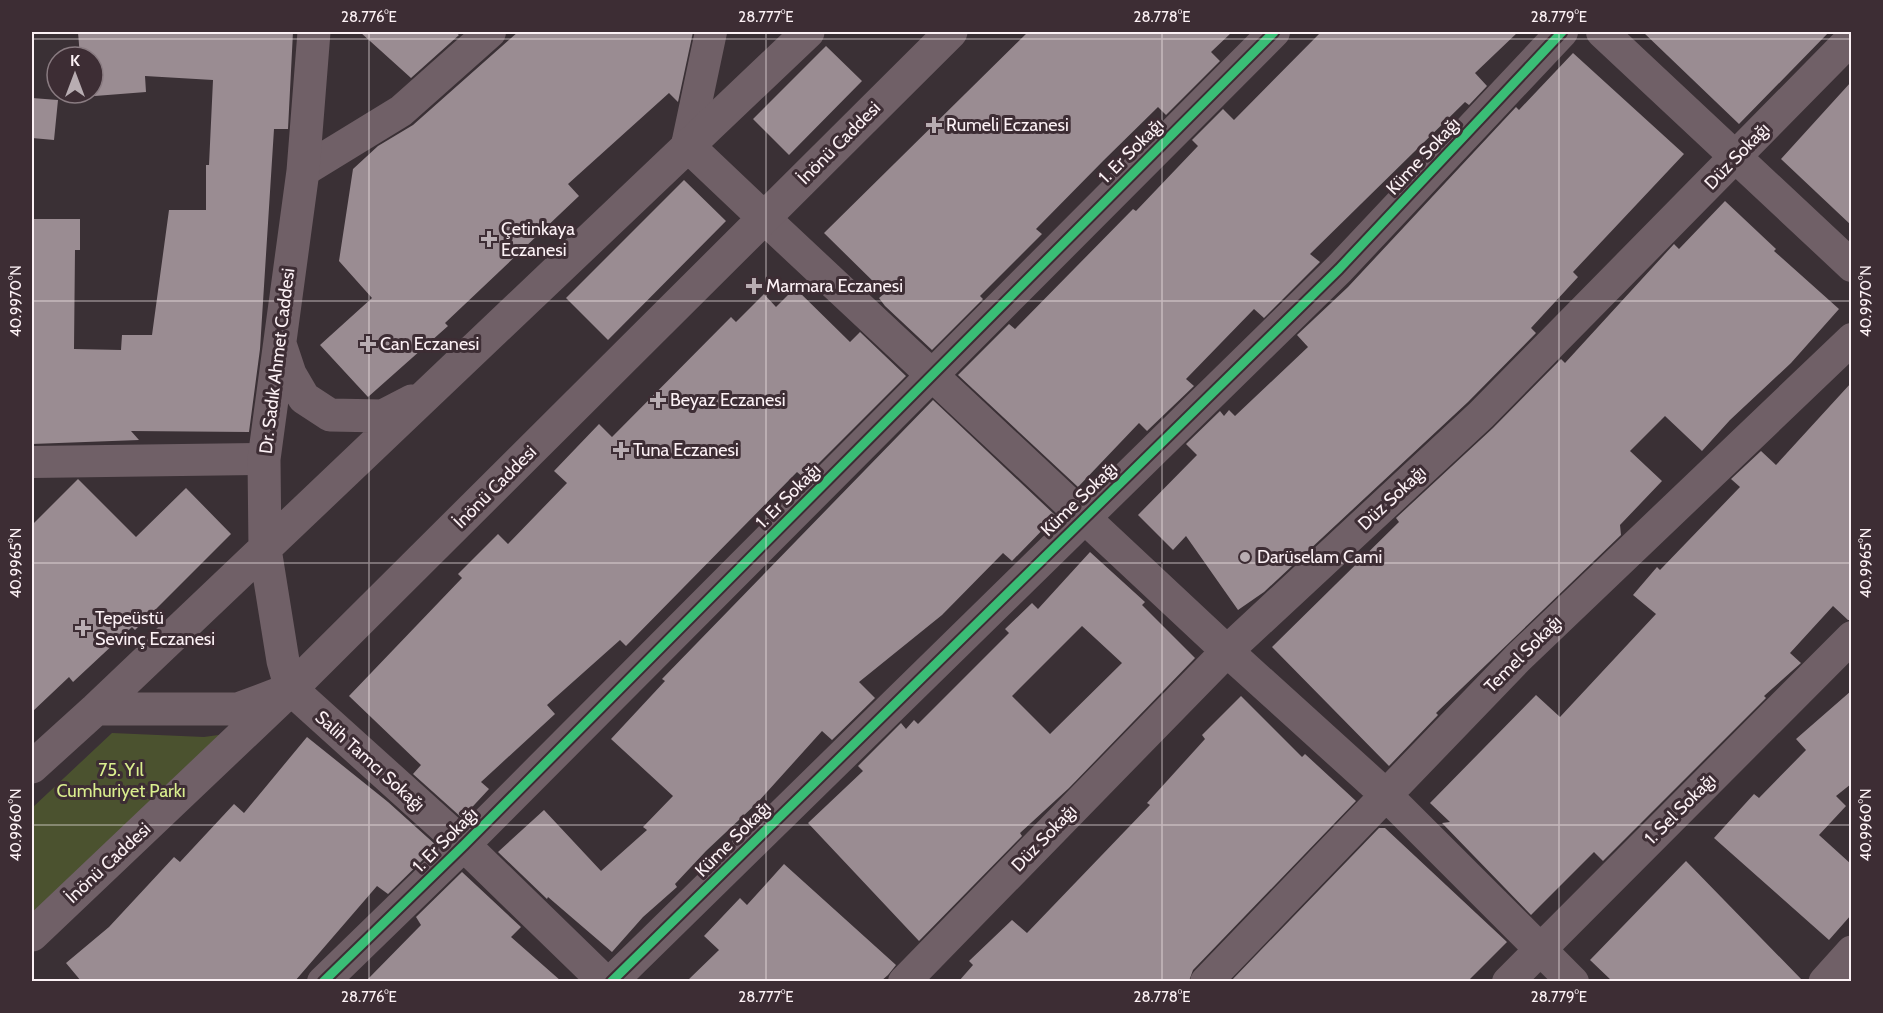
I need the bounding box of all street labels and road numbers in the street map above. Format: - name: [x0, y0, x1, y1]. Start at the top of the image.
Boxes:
- street label: İnönü Caddesi: [793, 97, 885, 189]
- street label: Küme Sokağı: [1382, 113, 1464, 199]
- street label: 1. Er Sokağı: [1094, 114, 1168, 188]
- street label: Düz Sokağı: [1700, 118, 1774, 194]
- street label: Dr. Sadık Ahmet Caddesi: [255, 267, 299, 455]
- street label: İnönü Caddesi: [449, 441, 541, 533]
- street label: Küme Sokağı: [1036, 457, 1122, 541]
- street label: 1. Er Sokağı: [751, 459, 825, 533]
- street label: Düz Sokağı: [1354, 461, 1430, 535]
- street label: Temel Sokağı: [1480, 611, 1566, 697]
- street label: Salih Tamcı Sokağı: [311, 706, 429, 816]
- street label: 1. Sel Sokağı: [1640, 769, 1720, 849]
- street label: Küme Sokağı: [691, 797, 775, 881]
- street label: Düz Sokağı: [1007, 800, 1081, 876]
- street label: 1. Er Sokağı: [408, 803, 482, 877]
- street label: İnönü Caddesi: [61, 818, 155, 908]

